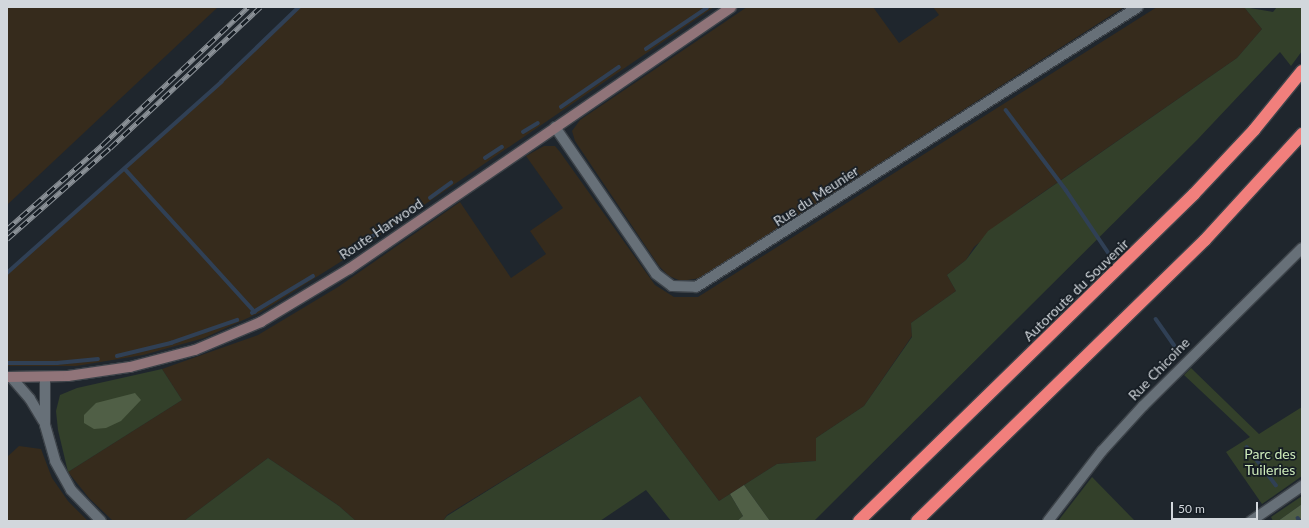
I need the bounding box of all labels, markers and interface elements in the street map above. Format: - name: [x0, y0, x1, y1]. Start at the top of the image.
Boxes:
- street label: Rue du Meunier: [770, 162, 862, 230]
- street label: Route Harwood: [336, 195, 426, 263]
- street label: Autoroute du Souvenir: [1020, 235, 1132, 345]
- street label: Rue Chicoine: [1125, 334, 1193, 404]
- park label: Parc des Tuileries: [1244, 446, 1296, 478]
- scale bar: [1173, 494, 1260, 520]
- text: 50 m: [1178, 501, 1205, 516]

